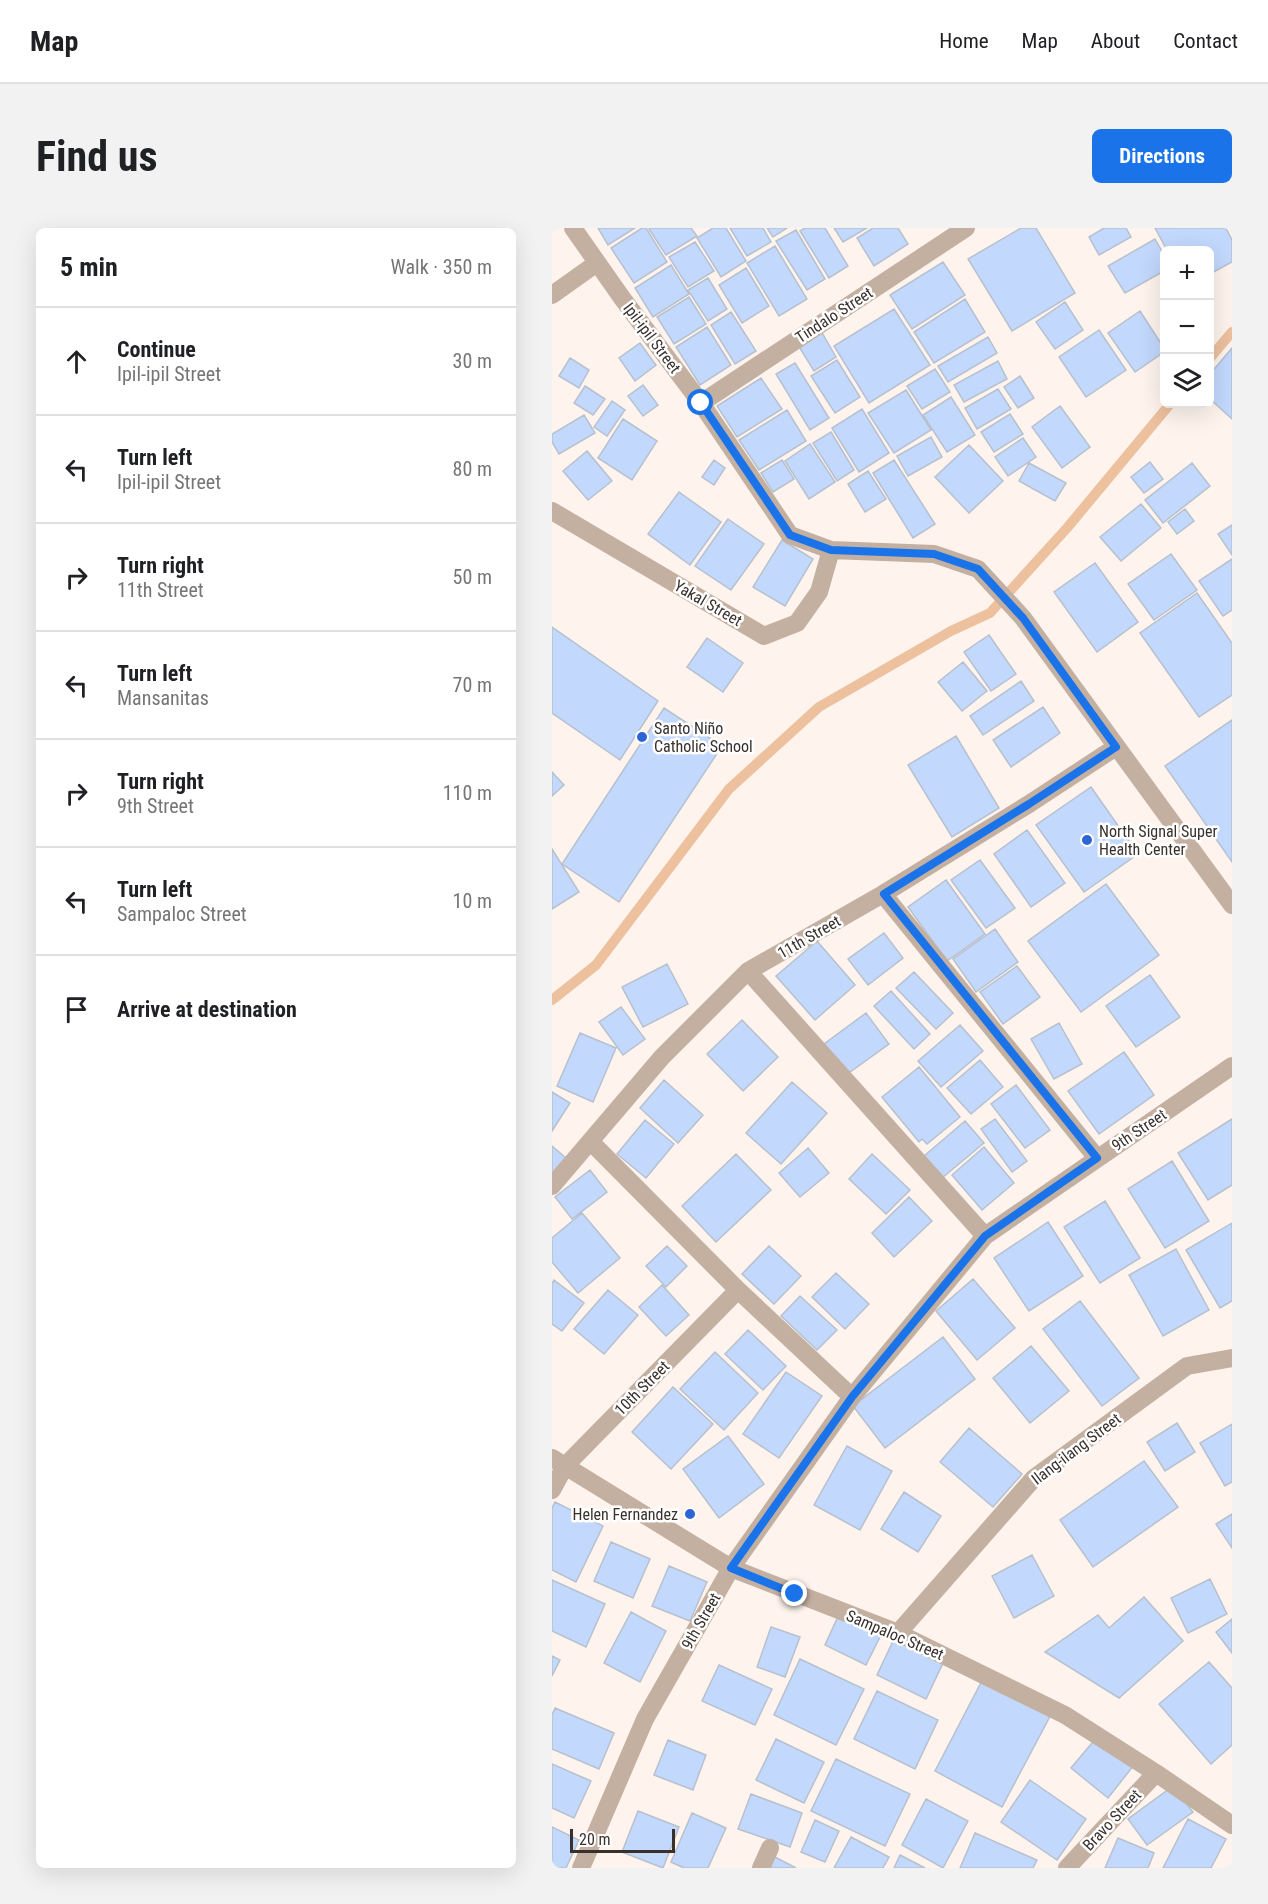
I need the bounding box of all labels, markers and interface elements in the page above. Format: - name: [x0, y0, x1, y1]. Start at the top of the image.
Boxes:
- text: Map: [30, 25, 78, 58]
- text: Home: [939, 29, 989, 53]
- text: Map: [1022, 29, 1058, 53]
- text: About: [1091, 29, 1140, 53]
- text: Contact: [1173, 29, 1238, 53]
- button: Directions: [1092, 129, 1232, 183]
- text: Find us: [36, 132, 157, 181]
- map controls: [1160, 246, 1214, 408]
- button: +: [1160, 246, 1214, 300]
- text: 5 min: [60, 252, 118, 282]
- text: Walk · 350 m: [391, 255, 492, 279]
- street label: Tindalo Street: [792, 283, 876, 347]
- street label: Ipil-ipil Street: [619, 299, 685, 377]
- button: −: [1160, 300, 1214, 354]
- text: Continue: [117, 337, 196, 362]
- icon: ahead: [60, 345, 93, 378]
- text: 30 m: [453, 349, 492, 373]
- button: layers: [1160, 354, 1214, 408]
- text: Ipil-ipil Street: [117, 362, 221, 386]
- route start: [687, 389, 713, 415]
- text: Turn left: [117, 445, 192, 470]
- icon: left: [60, 453, 93, 486]
- text: 80 m: [453, 457, 492, 481]
- text: Ipil-ipil Street: [117, 470, 221, 494]
- text: Turn right: [117, 553, 204, 578]
- icon: right: [60, 561, 93, 594]
- text: 50 m: [453, 565, 492, 589]
- street label: Yakal Street: [671, 576, 746, 630]
- text: 11th Street: [117, 578, 204, 602]
- text: Turn left: [117, 661, 192, 686]
- icon: left: [60, 669, 93, 702]
- text: 70 m: [453, 673, 492, 697]
- text: Mansanitas: [117, 686, 209, 710]
- place label: Santo Niño Catholic School: [654, 719, 753, 756]
- marker: Santo Niño Catholic School: [635, 730, 649, 744]
- text: Turn right: [117, 769, 204, 794]
- icon: right: [60, 777, 93, 810]
- text: 110 m: [443, 781, 492, 805]
- text: 9th Street: [117, 794, 194, 818]
- place label: North Signal Super Health Center: [1099, 822, 1217, 859]
- marker: North Signal Super Health Center: [1080, 833, 1094, 847]
- text: Turn left: [117, 877, 192, 902]
- icon: left: [60, 885, 93, 918]
- text: 10 m: [453, 889, 492, 913]
- text: Sampaloc Street: [117, 902, 247, 926]
- street label: 11th Street: [774, 911, 844, 963]
- icon: arrive: [60, 993, 93, 1026]
- text: Arrive at destination: [117, 997, 297, 1022]
- street label: 9th Street: [1108, 1105, 1170, 1155]
- street label: 10th Street: [611, 1357, 673, 1419]
- street label: Ilang-ilang Street: [1028, 1409, 1125, 1489]
- place label: Helen Fernandez: [572, 1505, 678, 1524]
- marker: Helen Fernandez: [683, 1507, 697, 1521]
- route end: [781, 1580, 807, 1606]
- street label: 9th Street: [677, 1589, 725, 1652]
- street label: Sampaloc Street: [844, 1606, 947, 1664]
- street label: Bravo Street: [1079, 1785, 1145, 1855]
- scale bar: [570, 1826, 675, 1854]
- text: 20 m: [579, 1830, 611, 1849]

